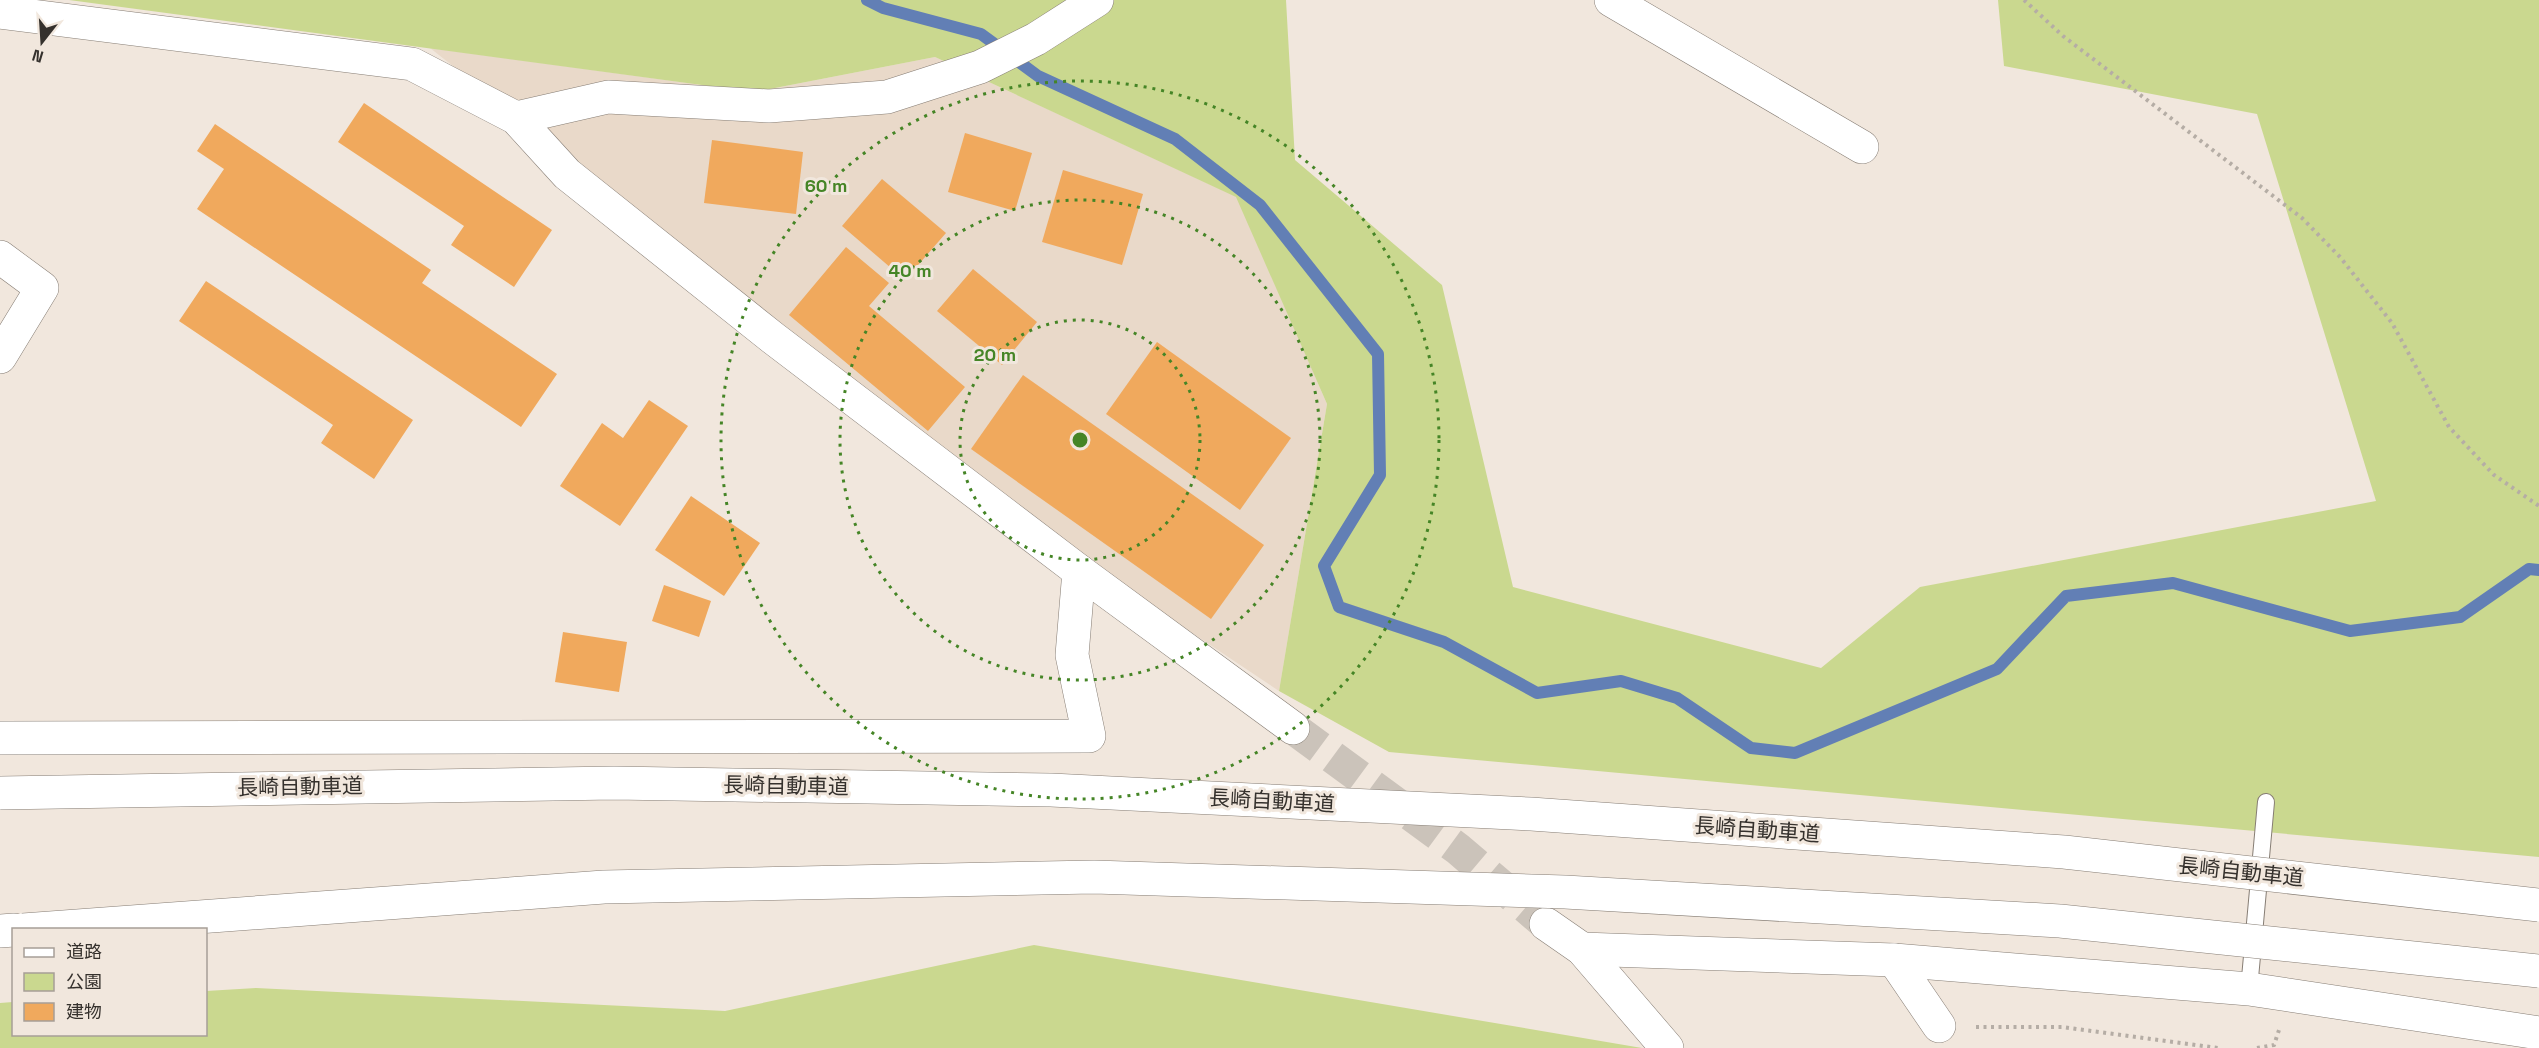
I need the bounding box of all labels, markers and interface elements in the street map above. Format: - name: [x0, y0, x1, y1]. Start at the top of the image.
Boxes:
- north arrow: [12, 12, 72, 72]
- text: N: [30, 44, 46, 67]
- text: 60 m: [805, 174, 847, 197]
- text: 40 m: [888, 259, 932, 282]
- text: 20 m: [974, 343, 1016, 366]
- centre of rings: [1070, 430, 1090, 450]
- street label: 長崎自動車道: [723, 771, 849, 800]
- street label: 長崎自動車道: [237, 772, 363, 801]
- street label: 長崎自動車道: [1208, 784, 1336, 817]
- street label: 長崎自動車道: [1693, 812, 1821, 847]
- street label: 長崎自動車道: [2177, 851, 2305, 892]
- legend: [12, 928, 207, 1036]
- text: 道路: [66, 940, 102, 963]
- text: 公園: [66, 970, 102, 993]
- text: 建物: [66, 1000, 102, 1023]

